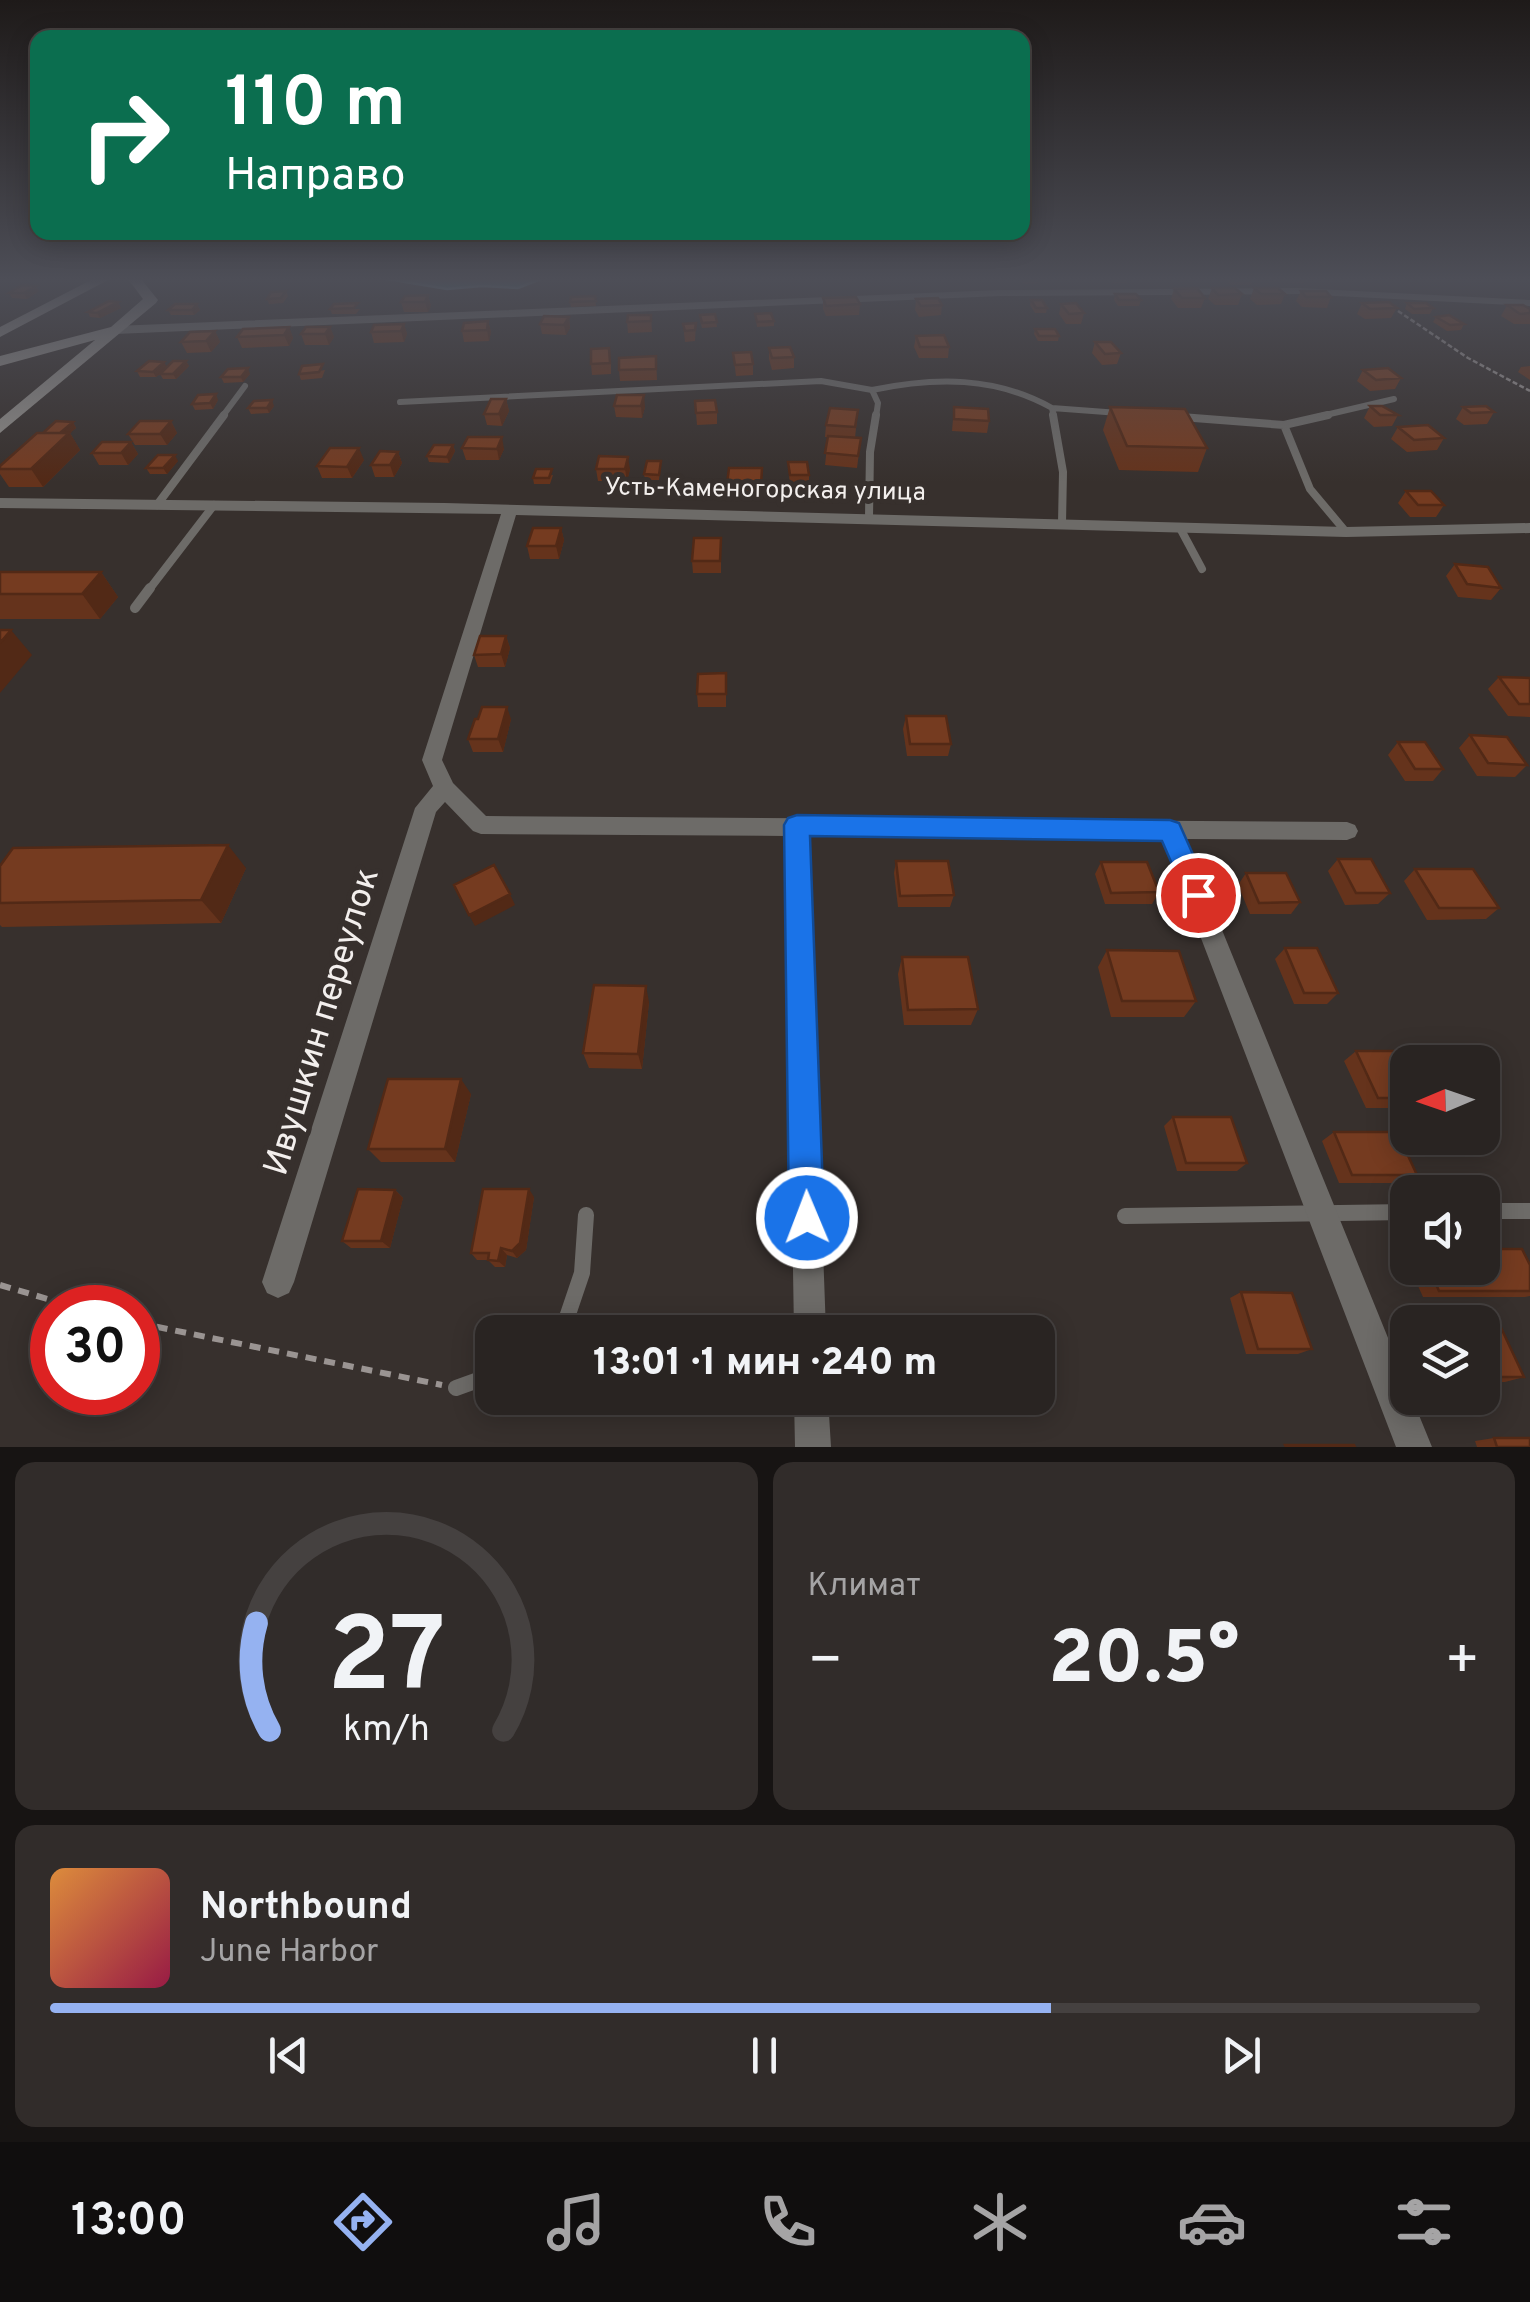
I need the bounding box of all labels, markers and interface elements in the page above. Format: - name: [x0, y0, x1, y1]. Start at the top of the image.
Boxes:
- text: 110 m: [225, 62, 406, 151]
- icon: right: [60, 70, 190, 200]
- text: Направо: [225, 149, 406, 206]
- street label: Усть-Каменогорская улица: [604, 472, 926, 510]
- pin: [1156, 853, 1241, 938]
- street label: Ивушкин переулок: [255, 863, 391, 1181]
- icon: arrive: [1171, 868, 1226, 923]
- north arrow: [1390, 1045, 1500, 1155]
- map controls: [1390, 1045, 1500, 1415]
- position arrow: [755, 1166, 859, 1270]
- button: sound: [1390, 1175, 1500, 1285]
- speed limit sign: 30: [30, 1285, 160, 1415]
- button: layers: [1390, 1305, 1500, 1415]
- text: 13:01 · 1 мин · 240 m: [593, 1340, 937, 1389]
- text: Климат: [808, 1567, 921, 1607]
- text: 27: [327, 1596, 445, 1728]
- text: 20.5°: [1048, 1615, 1239, 1710]
- text: −: [808, 1628, 843, 1698]
- text: +: [1445, 1628, 1480, 1698]
- text: km/h: [343, 1708, 430, 1754]
- text: Northbound: [200, 1884, 412, 1933]
- text: June Harbor: [200, 1933, 379, 1973]
- icon: previous: [261, 2028, 316, 2083]
- icon: pause: [737, 2028, 792, 2083]
- icon: next: [1214, 2028, 1269, 2083]
- icon: directions: [328, 2187, 398, 2257]
- icon: music: [541, 2187, 611, 2257]
- icon: phone: [753, 2187, 823, 2257]
- icon: climate: [965, 2187, 1035, 2257]
- icon: car: [1177, 2187, 1247, 2257]
- icon: filters: [1389, 2187, 1459, 2257]
- text: 13:00: [71, 2194, 186, 2251]

